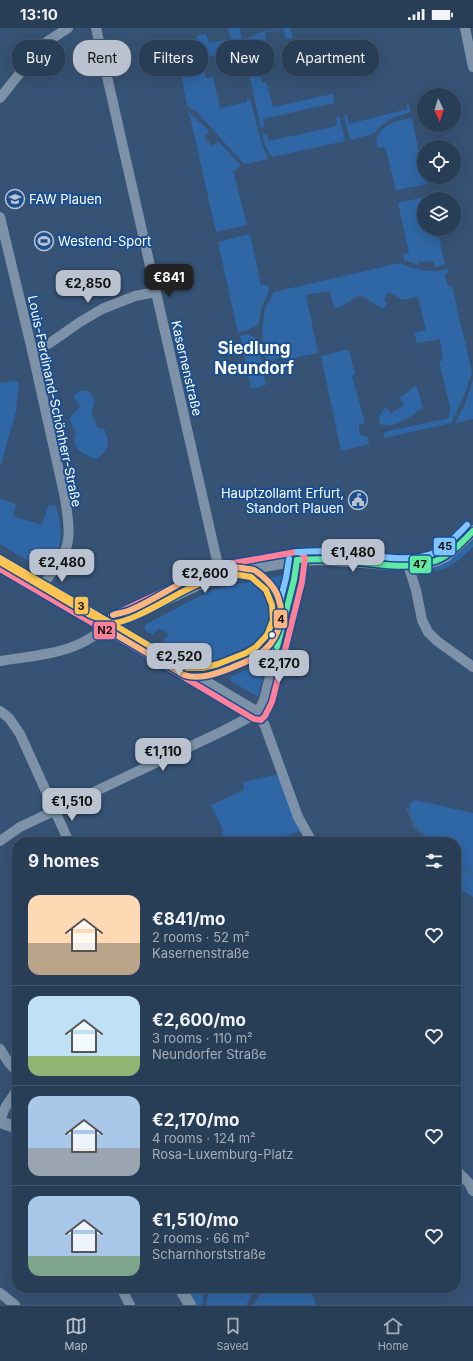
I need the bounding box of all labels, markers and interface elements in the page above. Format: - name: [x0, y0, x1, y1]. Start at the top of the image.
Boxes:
- text: 13:10: [20, 5, 58, 24]
- chip: Buy: [12, 40, 65, 76]
- chip: Rent: [73, 40, 131, 76]
- chip: Filters: [139, 40, 208, 76]
- chip: New: [216, 40, 274, 76]
- chip: Apartment: [282, 40, 379, 76]
- north arrow: [417, 88, 461, 132]
- map controls: [417, 88, 461, 236]
- button: locate: [417, 140, 461, 184]
- school or university icon: FAW Plauen: [4, 188, 26, 210]
- place label: FAW Plauen: [29, 191, 102, 207]
- button: layers: [417, 192, 461, 236]
- sports icon: Westend-Sport: [33, 230, 55, 252]
- place label: Westend-Sport: [58, 233, 151, 249]
- pin: €841: [145, 264, 193, 298]
- text: €841: [153, 269, 185, 285]
- pin: €2,850: [55, 270, 121, 304]
- text: €2,850: [65, 275, 111, 291]
- street label: Louis-Ferdinand-Schönherr-Straße: [25, 294, 85, 508]
- street label: Kasernenstraße: [168, 319, 206, 417]
- district label: Siedlung Neundorf: [214, 338, 294, 378]
- place label: Hauptzollamt Erfurt, Standort Plauen: [221, 485, 344, 516]
- public building icon: Hauptzollamt Erfurt, Standort Plauen: [347, 489, 369, 511]
- line badge: 45: [433, 537, 456, 556]
- pin: €1,480: [320, 539, 386, 573]
- text: 45: [438, 539, 452, 553]
- text: €1,480: [331, 544, 375, 560]
- pin: €2,480: [29, 549, 95, 583]
- text: €2,480: [38, 554, 86, 570]
- line badge: 47: [409, 555, 432, 574]
- text: 47: [413, 557, 427, 571]
- pin: €2,600: [172, 560, 238, 594]
- text: €2,600: [181, 565, 229, 581]
- line badge: 3: [74, 596, 89, 615]
- text: 3: [77, 599, 85, 613]
- line badge: 4: [273, 609, 288, 629]
- text: 4: [277, 612, 285, 626]
- line badge: N2: [93, 621, 116, 640]
- text: N2: [97, 623, 113, 637]
- unlabelled marker: [267, 630, 277, 640]
- pin: €2,520: [146, 643, 212, 677]
- text: €2,520: [156, 648, 202, 664]
- pin: €2,170: [246, 650, 312, 684]
- text: €2,170: [258, 655, 300, 671]
- pin: €1,110: [130, 738, 196, 772]
- text: €1,110: [144, 743, 182, 759]
- pin: €1,510: [39, 788, 105, 822]
- text: €1,510: [51, 793, 93, 809]
- icon: filters: [423, 850, 445, 872]
- text: 9 homes: [28, 851, 99, 871]
- text: €841/mo: [152, 909, 225, 929]
- icon: home: [60, 911, 108, 959]
- icon: heart: [423, 924, 445, 946]
- text: 2 rooms · 52 m²: [152, 929, 250, 945]
- text: Kasernenstraße: [152, 945, 249, 961]
- text: €2,600/mo: [152, 1010, 246, 1030]
- icon: home: [60, 1012, 108, 1060]
- icon: heart: [423, 1025, 445, 1047]
- text: 3 rooms · 110 m²: [152, 1030, 253, 1046]
- text: Neundorfer Straße: [152, 1046, 267, 1062]
- text: €2,170/mo: [152, 1110, 239, 1130]
- icon: home: [60, 1112, 108, 1160]
- icon: heart: [423, 1125, 445, 1147]
- text: 4 rooms · 124 m²: [152, 1130, 256, 1146]
- text: Rosa-Luxemburg-Platz: [152, 1146, 293, 1162]
- text: €1,510/mo: [152, 1210, 239, 1230]
- icon: home: [60, 1212, 108, 1260]
- icon: heart: [423, 1225, 445, 1247]
- text: 2 rooms · 66 m²: [152, 1230, 250, 1246]
- text: Scharnhorststraße: [152, 1246, 266, 1262]
- tab: Map: [65, 1315, 87, 1353]
- tab: Saved: [216, 1315, 249, 1353]
- tab: Home: [378, 1315, 408, 1353]

